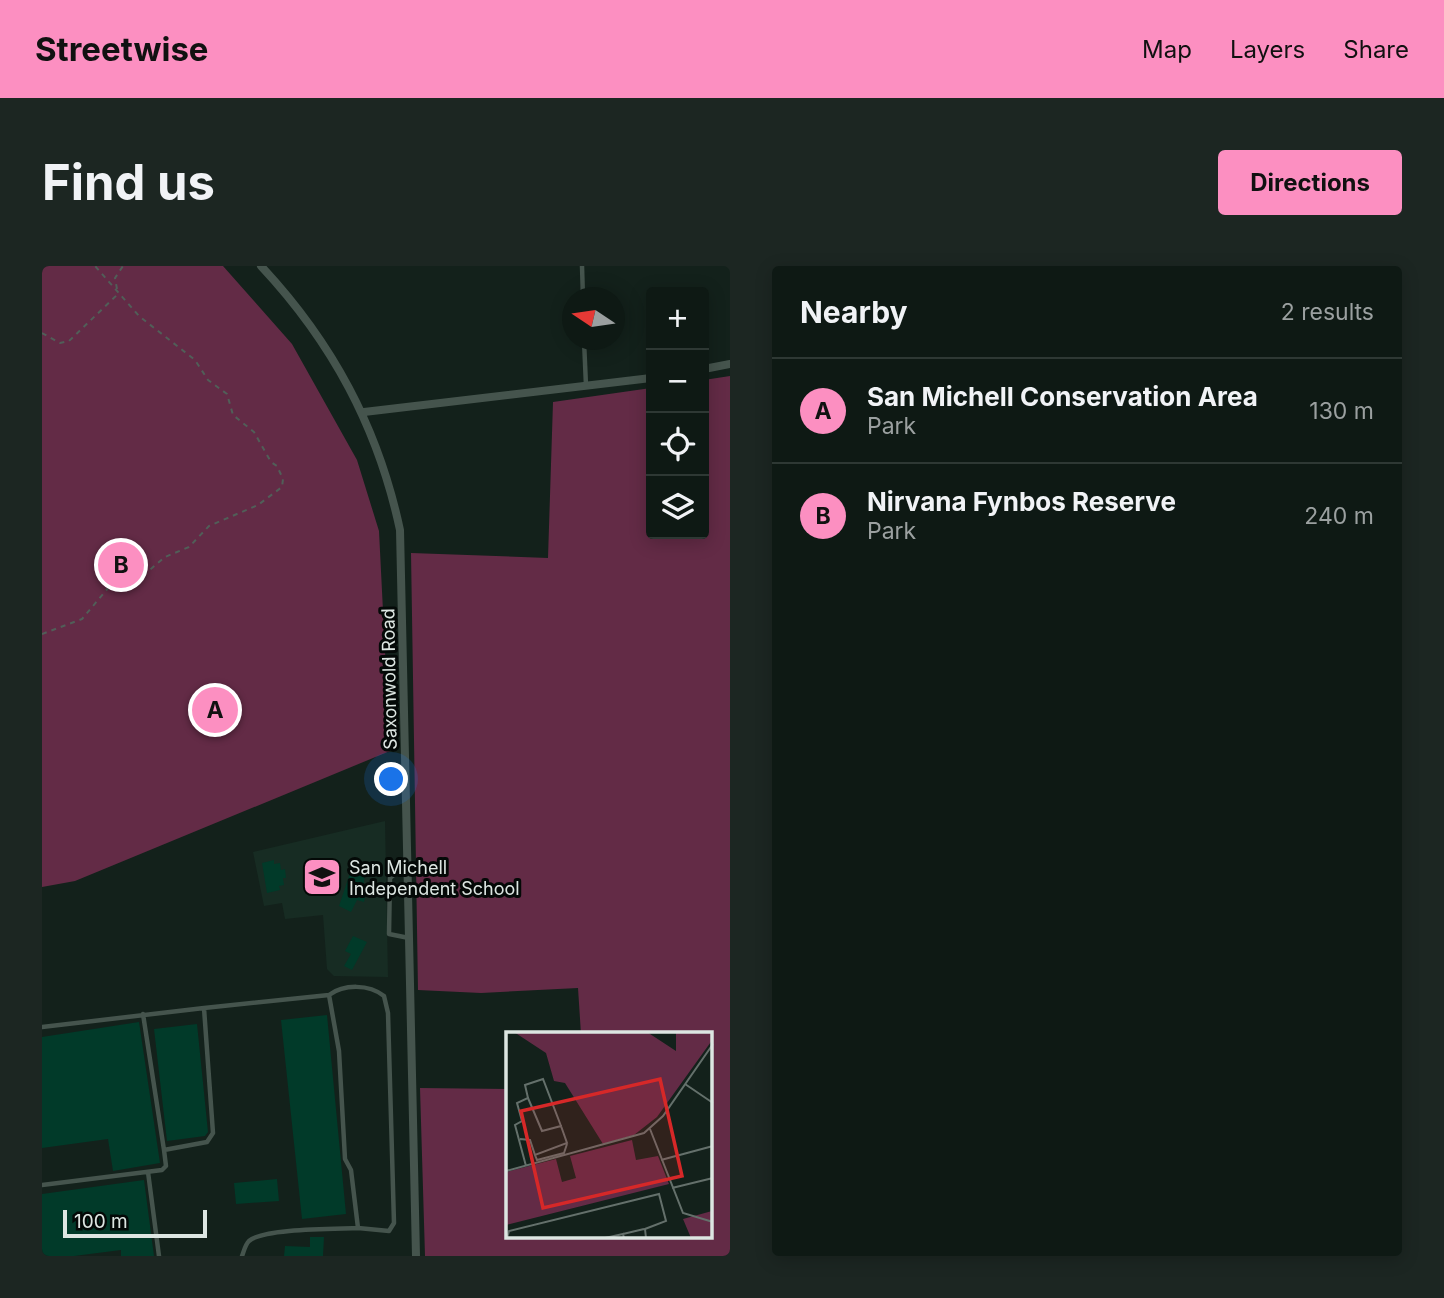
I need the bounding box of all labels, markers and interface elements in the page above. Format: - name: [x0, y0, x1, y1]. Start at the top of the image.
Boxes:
- text: Streetwise: [35, 29, 209, 69]
- text: Map: [1142, 35, 1192, 64]
- text: Layers: [1230, 35, 1305, 64]
- text: Share: [1343, 35, 1409, 64]
- button: Directions: [1218, 150, 1402, 215]
- text: Find us: [42, 153, 215, 212]
- north arrow: [562, 287, 625, 350]
- map controls: [646, 287, 709, 539]
- button: +: [646, 287, 709, 350]
- text: Nearby: [800, 294, 908, 330]
- text: 2 results: [1281, 298, 1374, 326]
- button: −: [646, 350, 709, 413]
- text: San Michell Conservation Area: [867, 381, 1258, 412]
- text: A: [814, 397, 832, 425]
- text: 130 m: [1309, 397, 1374, 425]
- text: Park: [867, 412, 916, 440]
- button: locate: [646, 413, 709, 476]
- button: layers: [646, 476, 709, 539]
- text: Nirvana Fynbos Reserve: [867, 486, 1176, 517]
- text: B: [815, 502, 831, 530]
- text: 240 m: [1304, 502, 1374, 530]
- text: Park: [867, 517, 916, 545]
- pin: B: [98, 539, 144, 591]
- street label: Saxonwold Road: [377, 608, 401, 750]
- pin: A: [192, 684, 238, 736]
- your location: [374, 762, 408, 796]
- school or university icon: San Michell Independent School: [301, 856, 343, 898]
- place label: San Michell Independent School: [349, 857, 520, 899]
- inset map: [506, 1032, 712, 1238]
- scale bar: [63, 1207, 206, 1239]
- text: 100 m: [74, 1210, 128, 1233]

